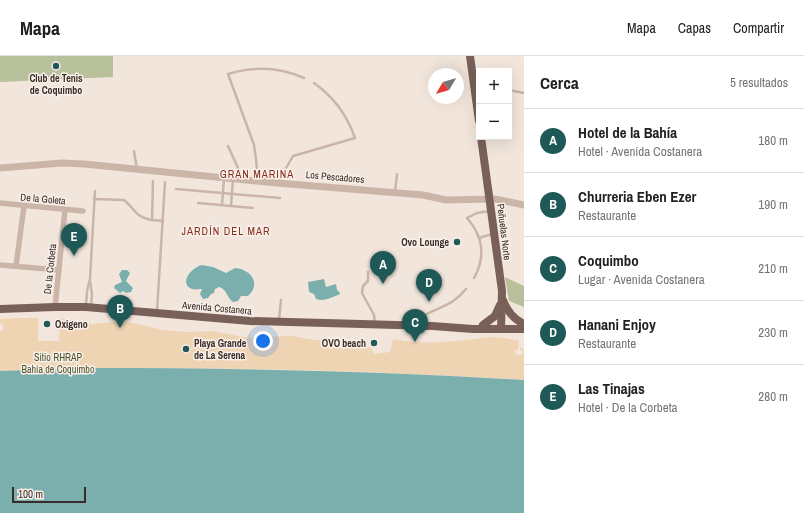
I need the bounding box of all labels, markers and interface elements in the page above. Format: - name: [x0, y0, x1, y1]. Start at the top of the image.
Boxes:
- text: Mapa: [20, 15, 60, 41]
- text: Mapa: [627, 19, 656, 37]
- text: Capas: [678, 19, 711, 37]
- text: Compartir: [733, 19, 784, 37]
- marker: Club de Tenis de Coquimbo: [51, 61, 61, 71]
- north arrow: [428, 68, 464, 104]
- map controls: [476, 68, 512, 140]
- button: +: [476, 68, 512, 104]
- text: Cerca: [540, 71, 579, 94]
- place label: Club de Tenis de Coquimbo: [29, 72, 83, 97]
- text: 5 resultados: [730, 74, 788, 91]
- button: −: [476, 104, 512, 140]
- text: Hotel de la Bahía: [578, 122, 677, 143]
- text: A: [549, 132, 557, 149]
- text: 180 m: [758, 132, 788, 149]
- text: Hotel · Avenida Costanera: [578, 143, 702, 160]
- district label: GRAN MARINA: [220, 167, 294, 181]
- street label: Los Pescadores: [305, 168, 365, 186]
- text: Churreria Eben Ezer: [578, 186, 696, 207]
- street label: De la Goleta: [20, 191, 67, 207]
- text: B: [549, 196, 557, 213]
- text: 190 m: [758, 196, 788, 213]
- street label: Peñuelas Norte: [494, 203, 514, 261]
- text: Restaurante: [578, 207, 636, 224]
- pin: E: [61, 223, 87, 256]
- district label: JARDÍN DEL MAR: [182, 224, 270, 238]
- place label: Ovo Lounge: [401, 236, 449, 249]
- marker: Ovo Lounge: [452, 237, 462, 247]
- street label: De la Corbeta: [41, 243, 59, 295]
- text: Coquimbo: [578, 250, 639, 271]
- pin: A: [370, 251, 396, 284]
- text: C: [549, 260, 557, 277]
- text: 210 m: [758, 260, 788, 277]
- pin: D: [416, 269, 442, 302]
- text: Lugar · Avenida Costanera: [578, 271, 705, 288]
- pin: B: [107, 295, 133, 328]
- street label: Avenida Costanera: [181, 298, 253, 318]
- pin: C: [402, 309, 428, 342]
- text: Hanani Enjoy: [578, 314, 656, 335]
- place label: Oxigeno: [55, 318, 88, 331]
- marker: Oxigeno: [42, 319, 52, 329]
- text: D: [549, 324, 557, 341]
- text: 230 m: [758, 324, 788, 341]
- your location: [253, 331, 273, 351]
- text: Restaurante: [578, 335, 636, 352]
- place label: Playa Grande de La Serena: [194, 337, 247, 362]
- place label: OVO beach: [322, 337, 366, 350]
- marker: OVO beach: [369, 338, 379, 348]
- marker: Playa Grande de La Serena: [181, 344, 191, 354]
- park label: Sitio RHRAP Bahía de Coquimbo: [22, 351, 95, 376]
- text: Las Tinajas: [578, 378, 645, 399]
- text: E: [549, 388, 557, 405]
- text: 280 m: [758, 388, 788, 405]
- text: Hotel · De la Corbeta: [578, 399, 678, 416]
- scale bar: [12, 485, 86, 504]
- text: 100 m: [18, 487, 43, 501]

